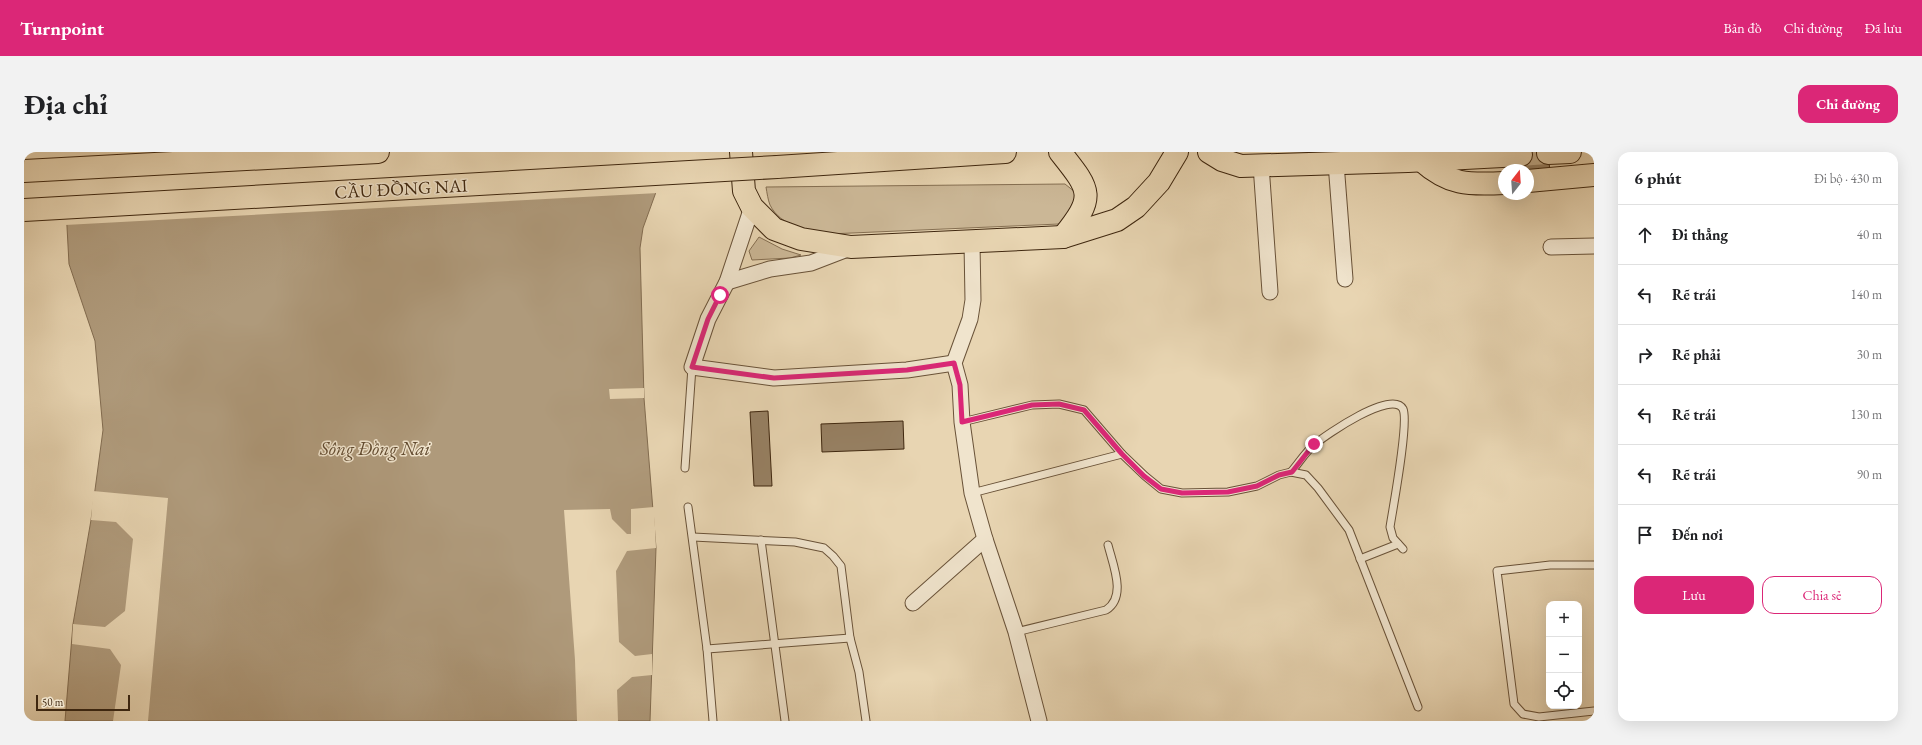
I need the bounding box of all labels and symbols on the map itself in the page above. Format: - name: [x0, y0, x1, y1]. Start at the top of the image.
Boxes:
- north arrow: [1498, 164, 1534, 200]
- street label: CẦU ĐỒNG NAI: [334, 174, 468, 203]
- route start: [711, 286, 729, 304]
- route end: [1305, 435, 1323, 453]
- water label: Sông Đồng Nai: [319, 436, 432, 461]
- scale bar: [36, 693, 130, 712]

